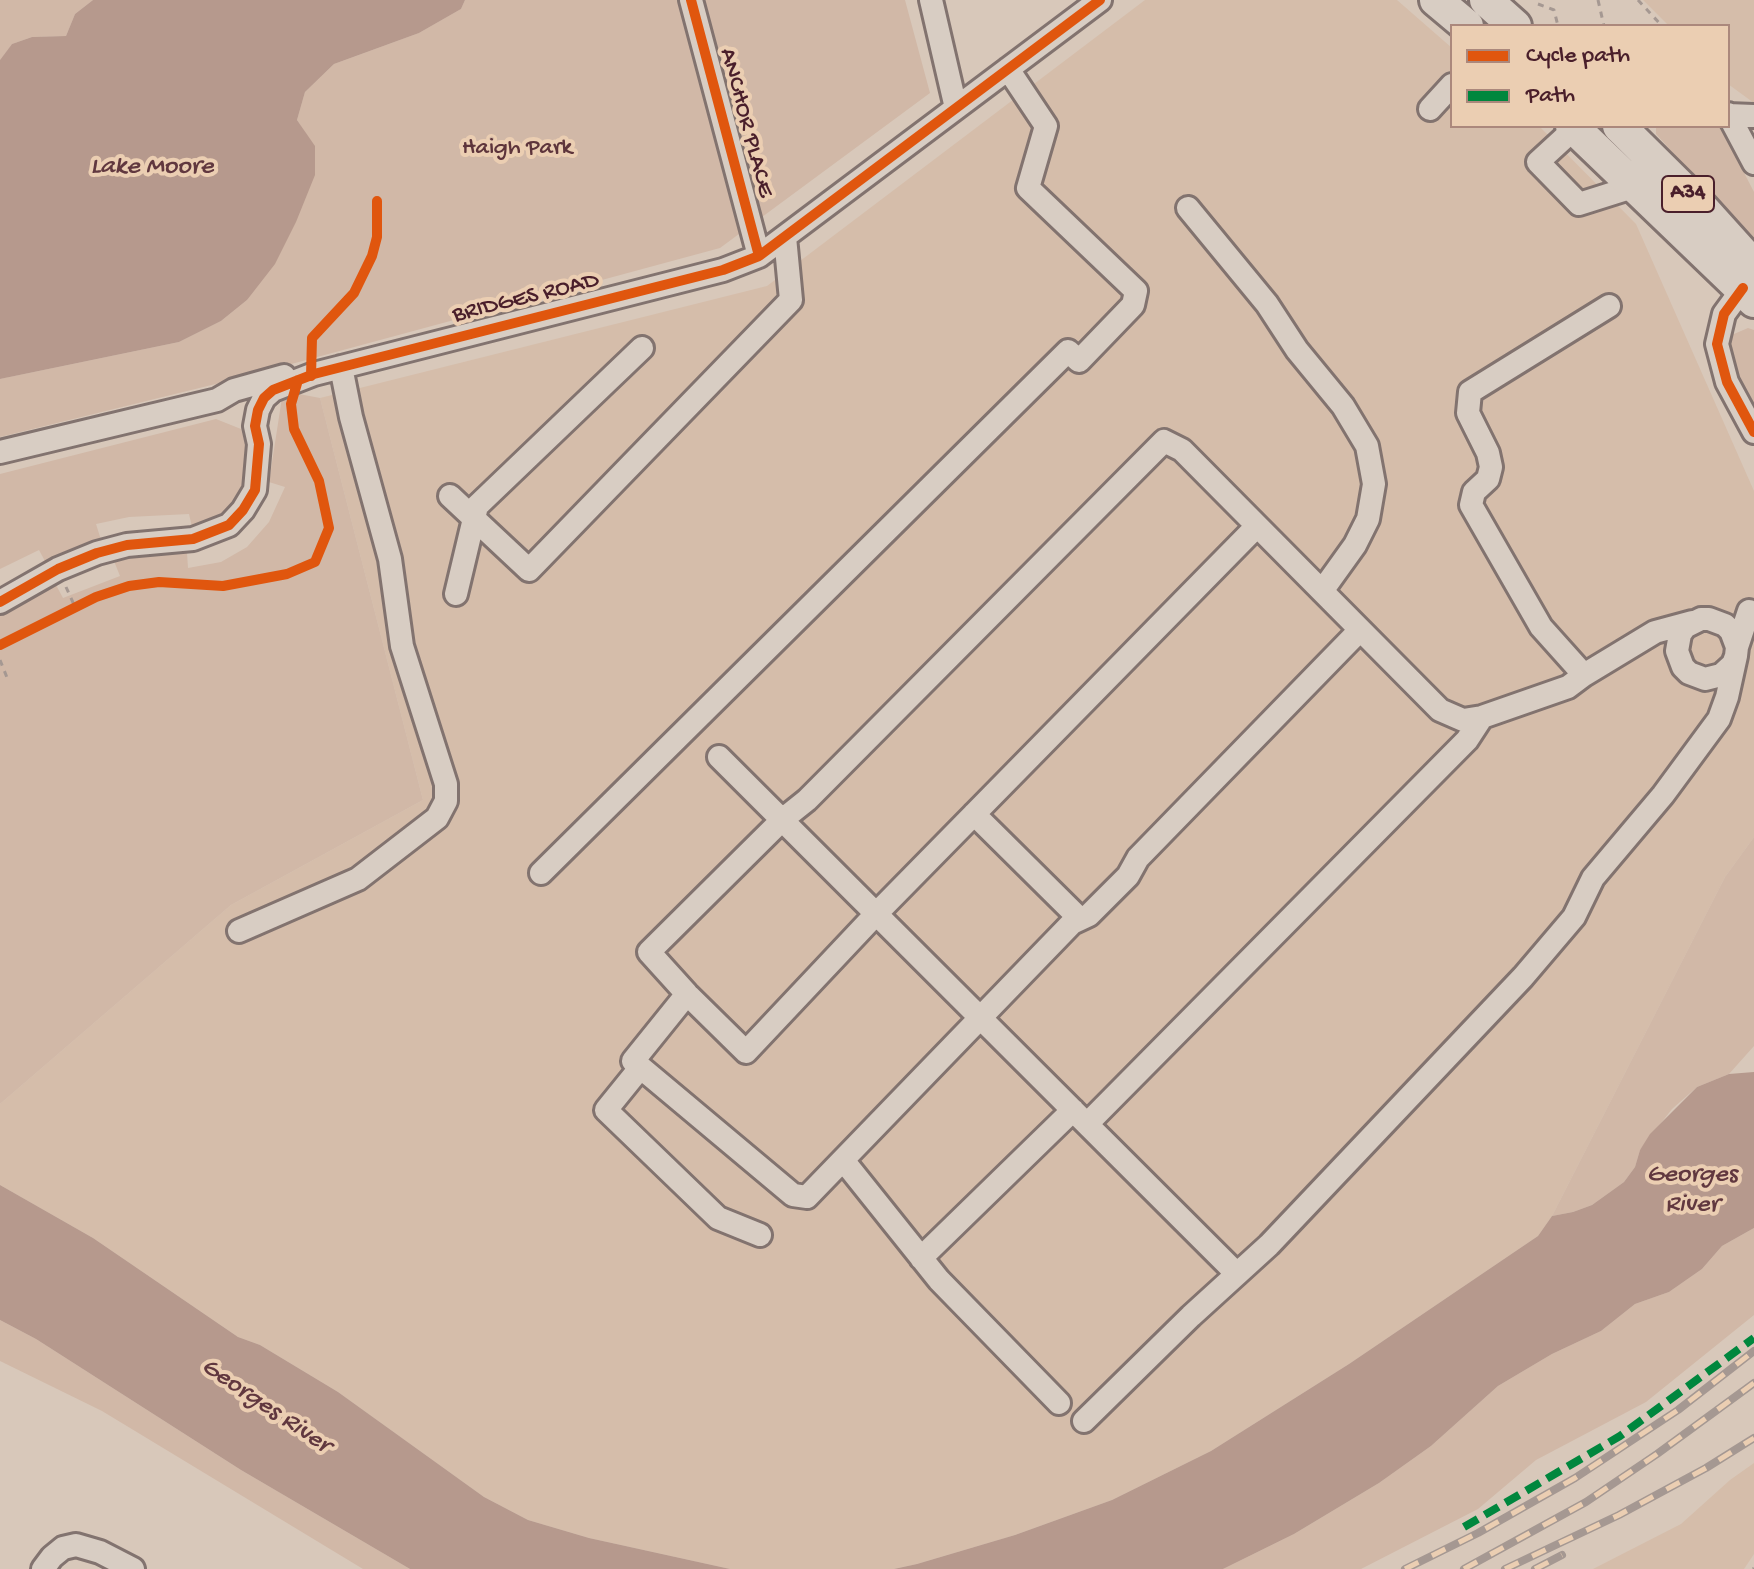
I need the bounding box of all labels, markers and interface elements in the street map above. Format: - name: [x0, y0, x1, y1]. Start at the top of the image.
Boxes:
- legend: [1450, 24, 1730, 128]
- text: Cycle path: [1526, 42, 1630, 71]
- street label: ANCHOR PLACE: [711, 45, 779, 201]
- text: Path: [1526, 82, 1575, 111]
- park label: Haigh Park: [462, 135, 572, 163]
- water label: Lake Moore: [91, 152, 213, 184]
- road number: A34: [1662, 176, 1714, 212]
- street label: BRIDGES ROAD: [450, 267, 602, 331]
- water label: Georges River: [1647, 1160, 1737, 1222]
- water label: Georges River: [194, 1352, 336, 1462]

